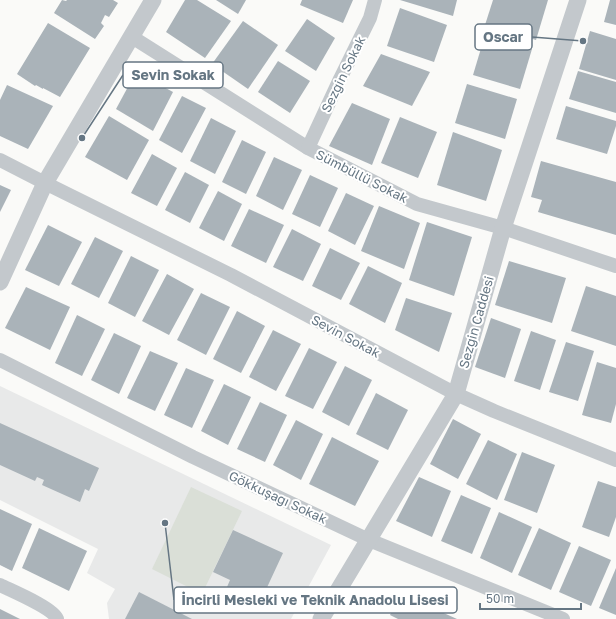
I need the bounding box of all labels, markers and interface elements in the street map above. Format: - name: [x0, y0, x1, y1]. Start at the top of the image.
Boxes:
- callout: Oscar: [475, 24, 532, 50]
- text: Oscar: [483, 28, 524, 45]
- street label: Sezgin Sokak: [318, 33, 369, 115]
- callout: Sevin Sokak: [123, 62, 223, 88]
- text: Sevin Sokak: [131, 66, 215, 83]
- street label: Sümbüllü Sokak: [313, 146, 411, 206]
- street label: Sezgin Caddesi: [455, 274, 497, 370]
- street label: Sevin Sokak: [309, 311, 384, 361]
- street label: Gökkuşağı Sokak: [226, 467, 330, 527]
- scale bar: [480, 585, 581, 611]
- callout: İncirli Mesleki ve Teknik Anadolu Lisesi: [174, 587, 457, 613]
- text: İncirli Mesleki ve Teknik Anadolu Lisesi: [181, 591, 449, 608]
- text: 50 m: [486, 591, 514, 606]

